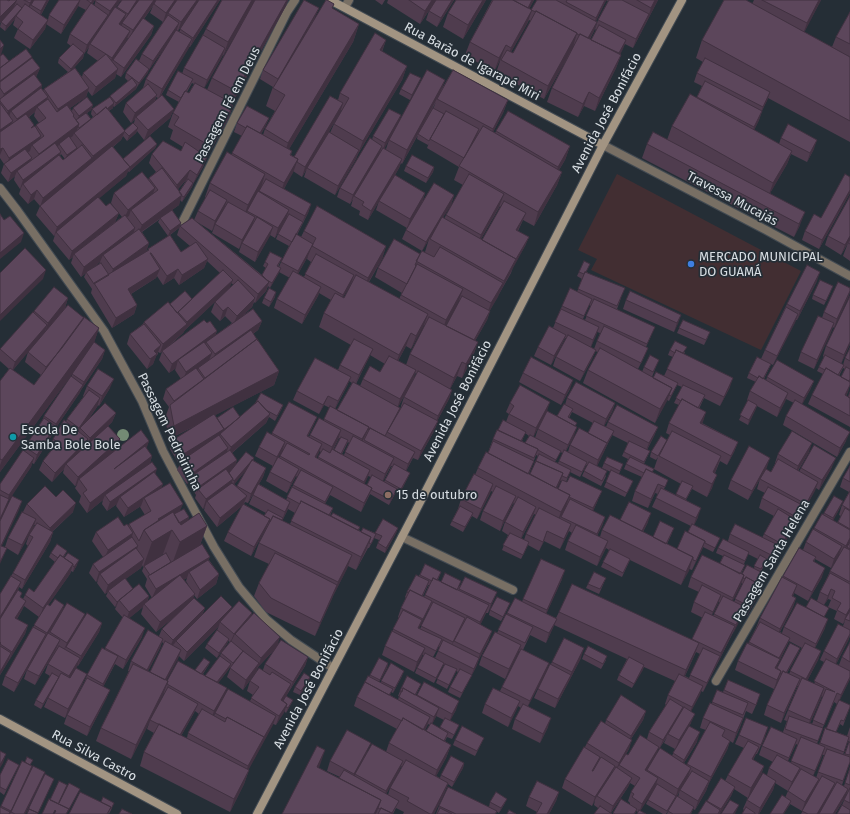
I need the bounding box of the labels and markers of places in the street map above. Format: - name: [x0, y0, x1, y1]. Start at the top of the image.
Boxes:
- place label: MERCADO MUNICIPAL DO GUAMÁ: [699, 249, 823, 280]
- marker: MERCADO MUNICIPAL DO GUAMÁ: [686, 259, 696, 269]
- place label: Escola De Samba Bole Bole: [21, 422, 121, 453]
- marker: Escola De Samba Bole Bole: [8, 432, 18, 442]
- place label: 15 de outubro: [396, 487, 477, 503]
- marker: 15 de outubro: [383, 490, 393, 500]

